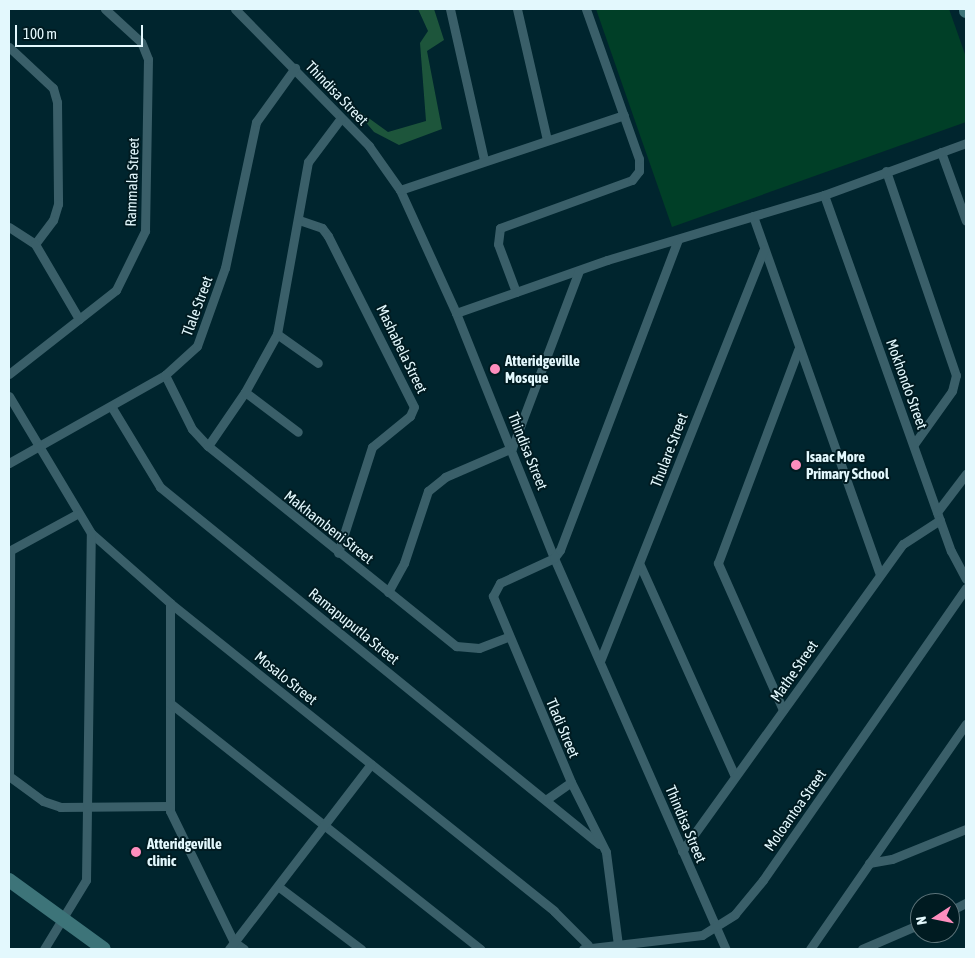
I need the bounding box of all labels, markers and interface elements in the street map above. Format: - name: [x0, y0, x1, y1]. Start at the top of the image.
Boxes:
- scale bar: [18, 15, 145, 47]
- text: 100 m: [23, 25, 57, 42]
- street label: Thindisa Street: [302, 57, 372, 129]
- street label: Rammala Street: [121, 137, 143, 227]
- street label: Tlale Street: [178, 273, 216, 339]
- street label: Mashabela Street: [373, 302, 431, 396]
- street label: Mokhondo Street: [882, 337, 932, 431]
- place label: Atteridgeville Mosque: [505, 351, 580, 386]
- marker: Atteridgeville Mosque: [489, 363, 501, 375]
- street label: Thindisa Street: [504, 410, 552, 492]
- street label: Thulare Street: [647, 410, 691, 490]
- place label: Isaac More Primary School: [806, 447, 889, 482]
- marker: Isaac More Primary School: [790, 459, 802, 471]
- street label: Makhambeni Street: [281, 487, 377, 567]
- street label: Ramapuputla Street: [305, 584, 403, 668]
- street label: Mathe Street: [766, 637, 822, 705]
- street label: Mosalo Street: [251, 647, 321, 709]
- street label: Tladi Street: [542, 696, 584, 760]
- street label: Moloantoa Street: [760, 766, 830, 854]
- street label: Thindisa Street: [662, 783, 710, 865]
- place label: Atteridgeville clinic: [147, 834, 222, 869]
- marker: Atteridgeville clinic: [129, 845, 143, 859]
- north arrow: [910, 893, 960, 943]
- text: N: [913, 915, 930, 926]

